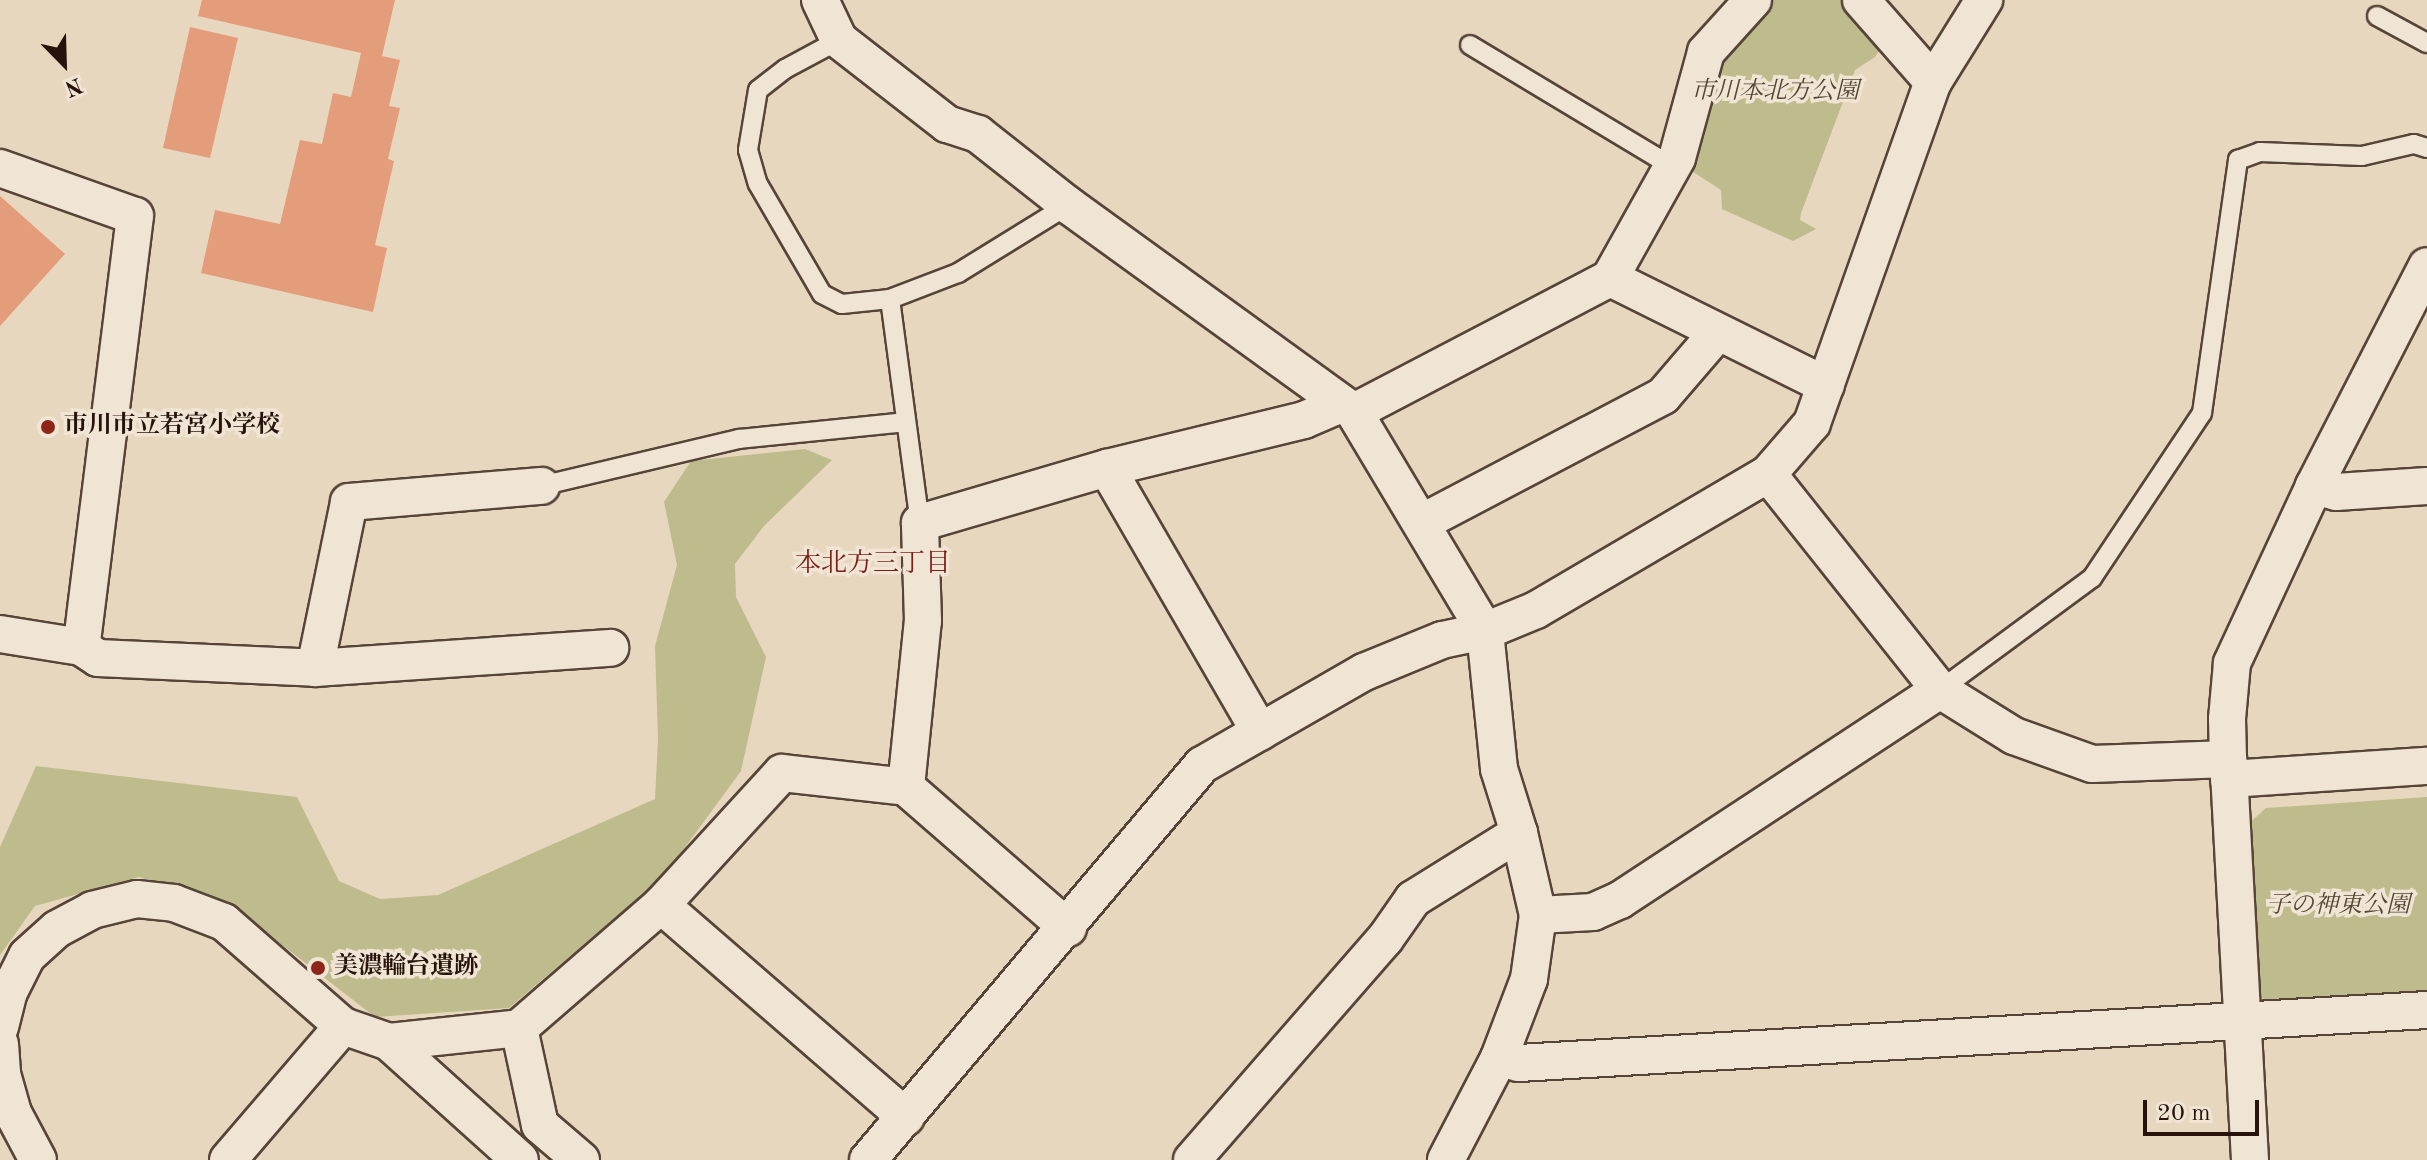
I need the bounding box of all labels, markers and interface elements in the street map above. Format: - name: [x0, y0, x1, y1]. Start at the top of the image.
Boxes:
- north arrow: [24, 24, 104, 104]
- text: N: [61, 73, 85, 100]
- park label: 市川本北方公園: [1691, 79, 1859, 107]
- place label: 市川市立若宮小学校: [64, 413, 280, 441]
- marker: 市川市立若宮小学校: [39, 418, 57, 436]
- district label: 本北方三丁目: [795, 549, 951, 581]
- park label: 子の神東公園: [2266, 893, 2410, 921]
- place label: 美濃輪台遺跡: [334, 954, 478, 982]
- marker: 美濃輪台遺跡: [309, 959, 327, 977]
- scale bar: [2147, 1084, 2263, 1134]
- text: 20 m: [2157, 1102, 2211, 1126]

